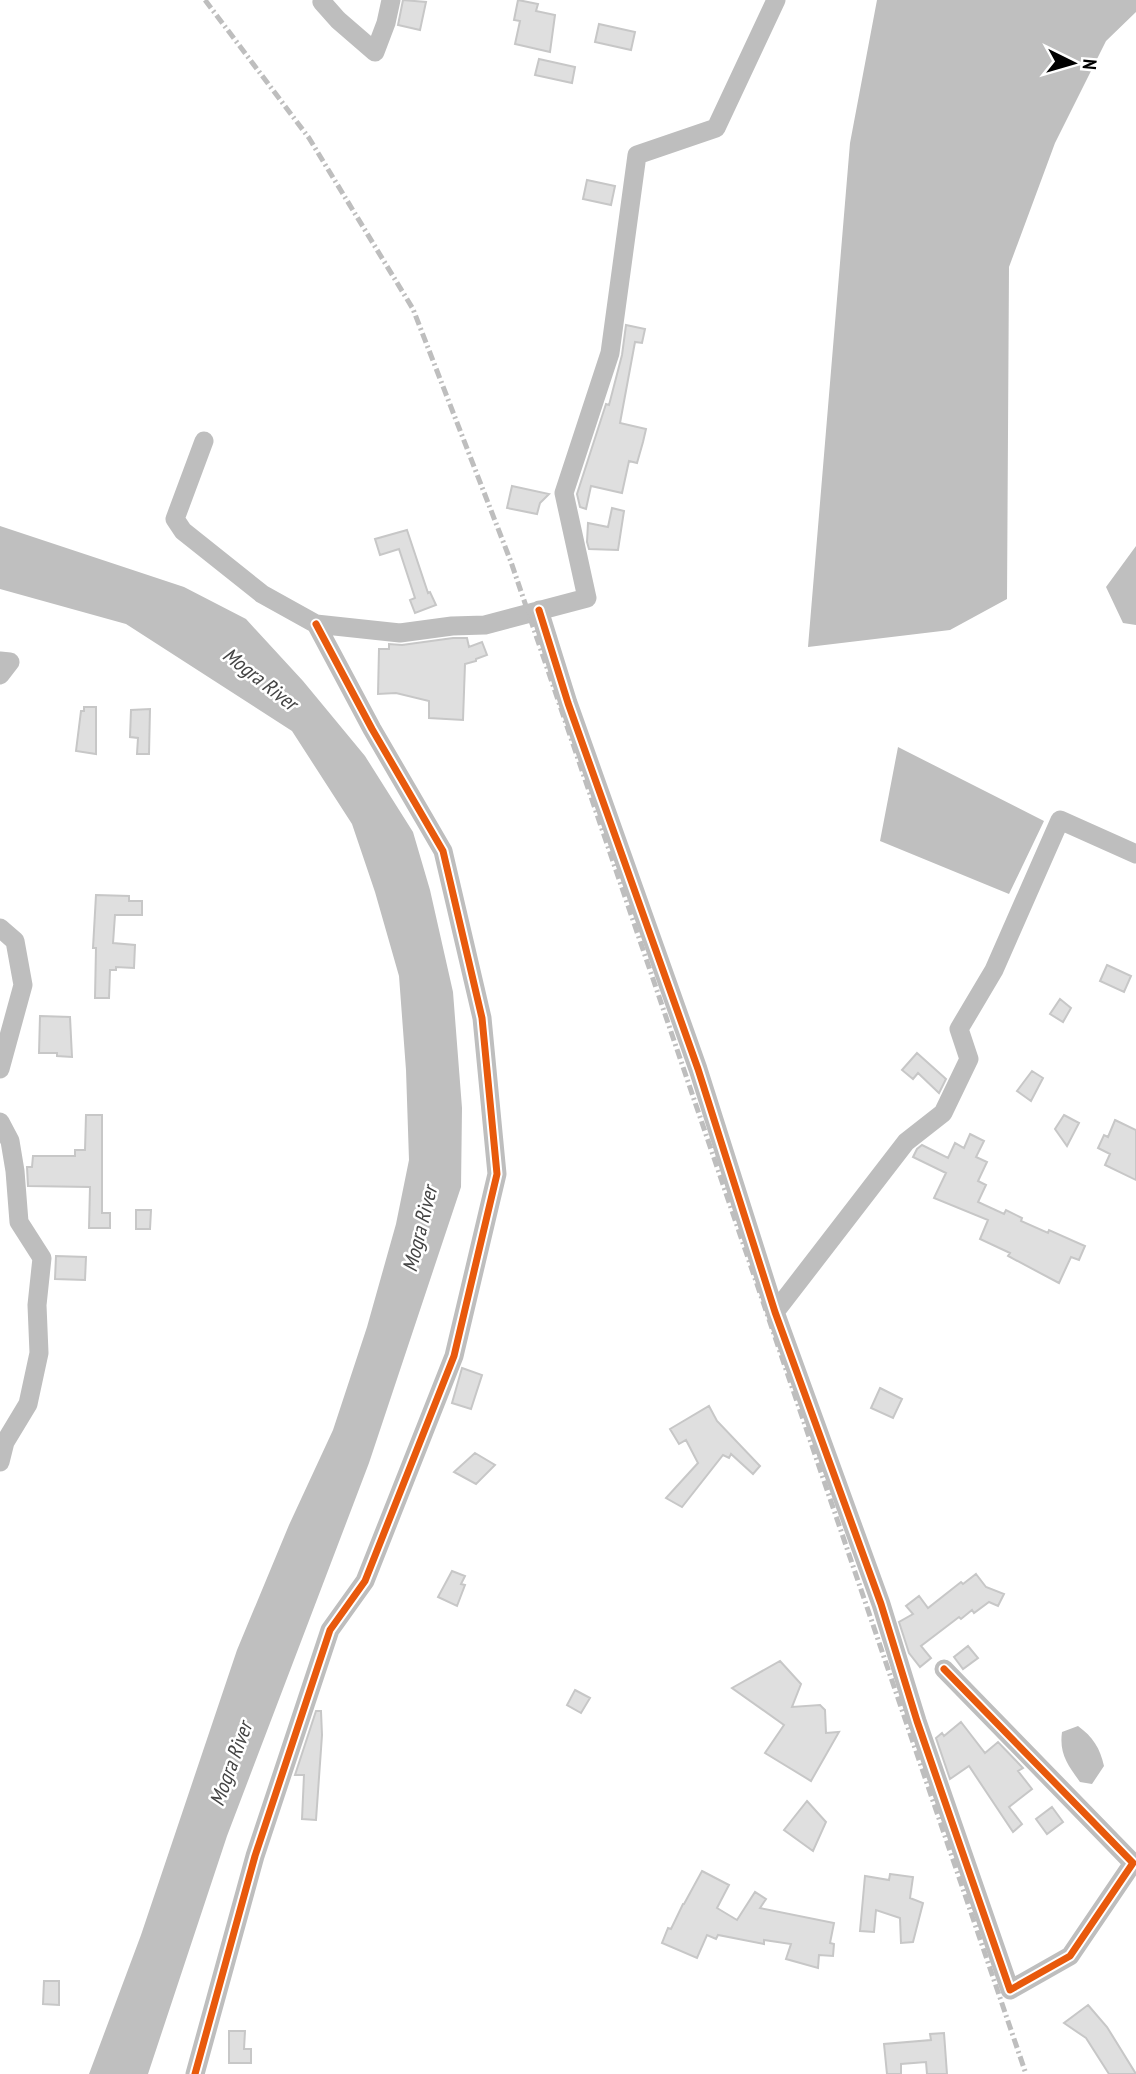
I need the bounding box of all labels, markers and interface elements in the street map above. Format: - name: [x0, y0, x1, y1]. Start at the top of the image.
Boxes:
- north arrow: [1038, 28, 1108, 98]
- text: N: [1078, 58, 1102, 71]
- water label: Mogra River: [218, 641, 306, 718]
- water label: Mogra River: [396, 1180, 444, 1275]
- water label: Mogra River: [203, 1715, 259, 1809]

